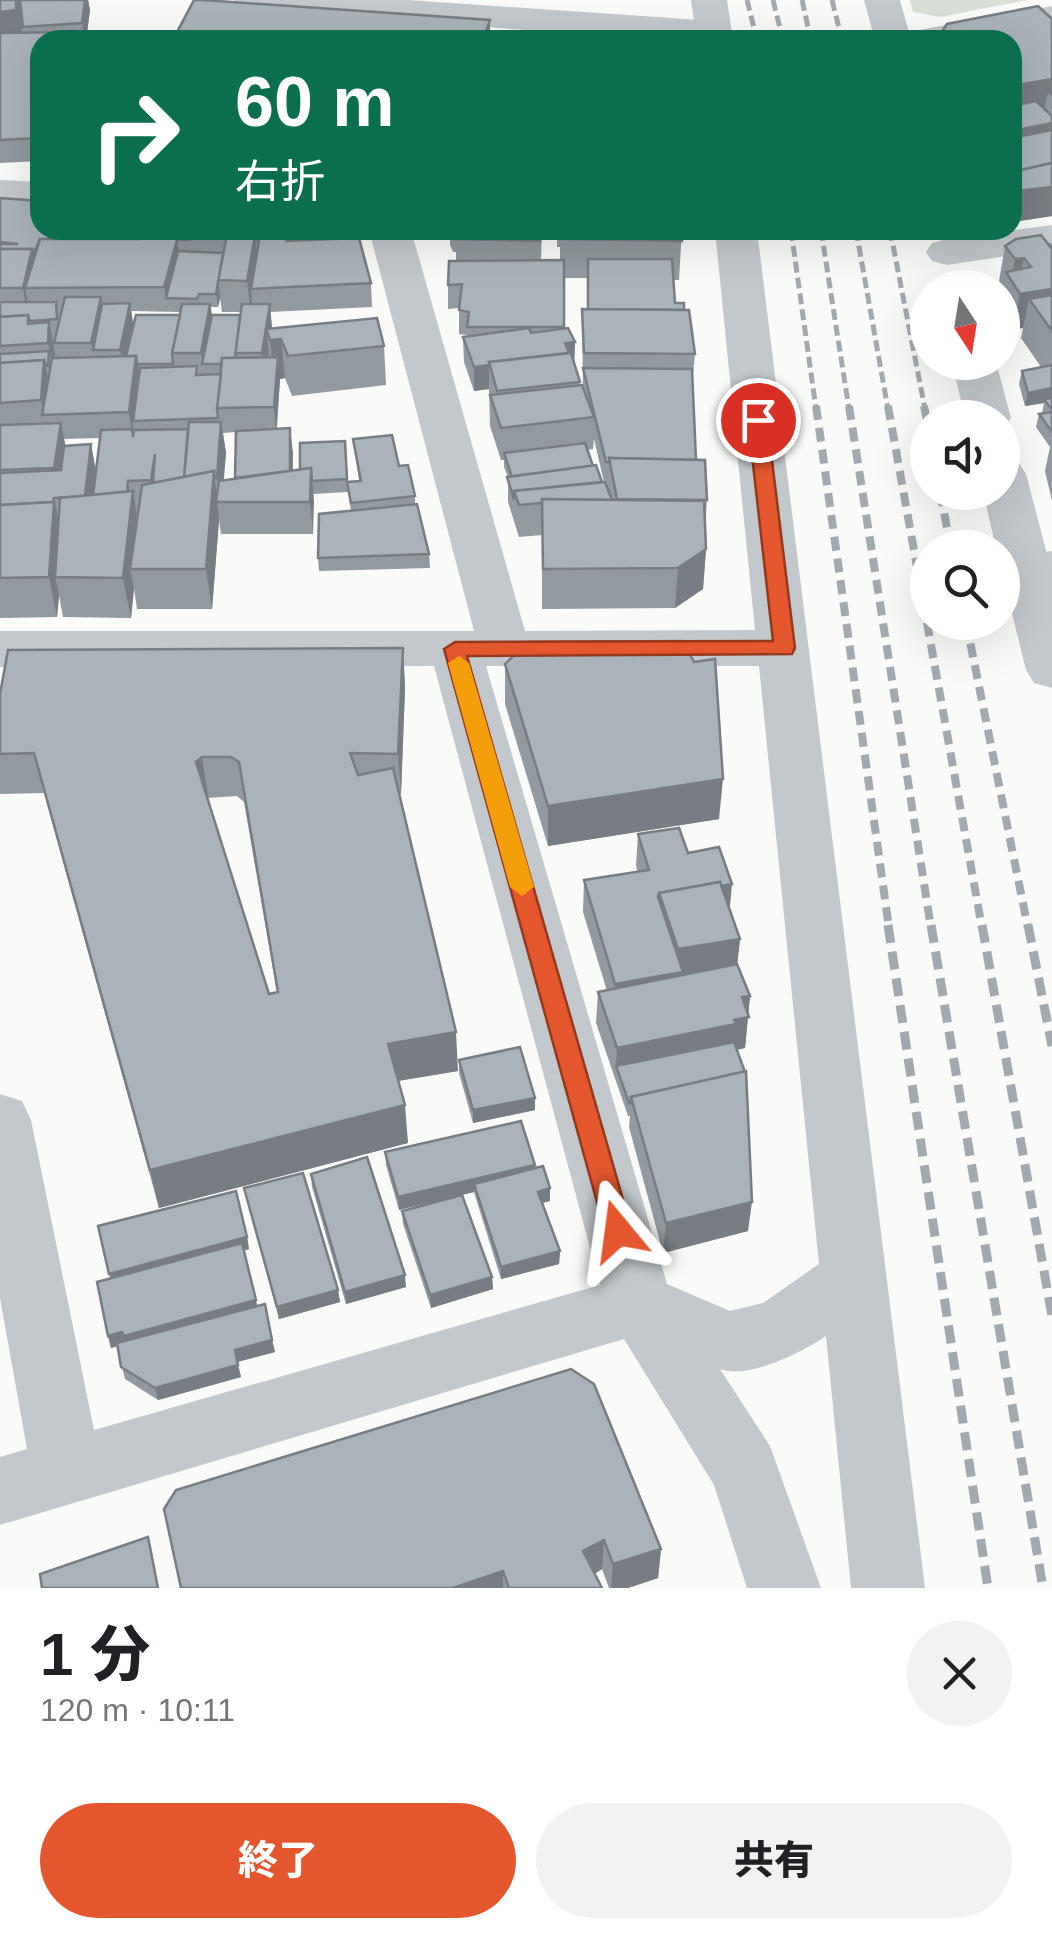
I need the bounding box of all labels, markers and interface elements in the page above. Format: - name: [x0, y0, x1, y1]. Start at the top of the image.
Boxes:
- text: 60 m: [235, 63, 395, 141]
- icon: right: [70, 70, 200, 200]
- text: 右折: [235, 156, 325, 207]
- north arrow: [910, 270, 1020, 380]
- map controls: [910, 270, 1020, 640]
- pin: [716, 378, 801, 463]
- icon: arrive: [731, 393, 786, 448]
- button: sound: [910, 400, 1020, 510]
- button: search: [910, 530, 1020, 640]
- position arrow: [566, 1179, 670, 1283]
- text: 1 分: [40, 1621, 150, 1688]
- button: close: [907, 1621, 1012, 1726]
- text: 120 m · 10:11: [40, 1692, 235, 1728]
- button: 終了: [40, 1803, 516, 1918]
- button: 共有: [536, 1803, 1012, 1918]

